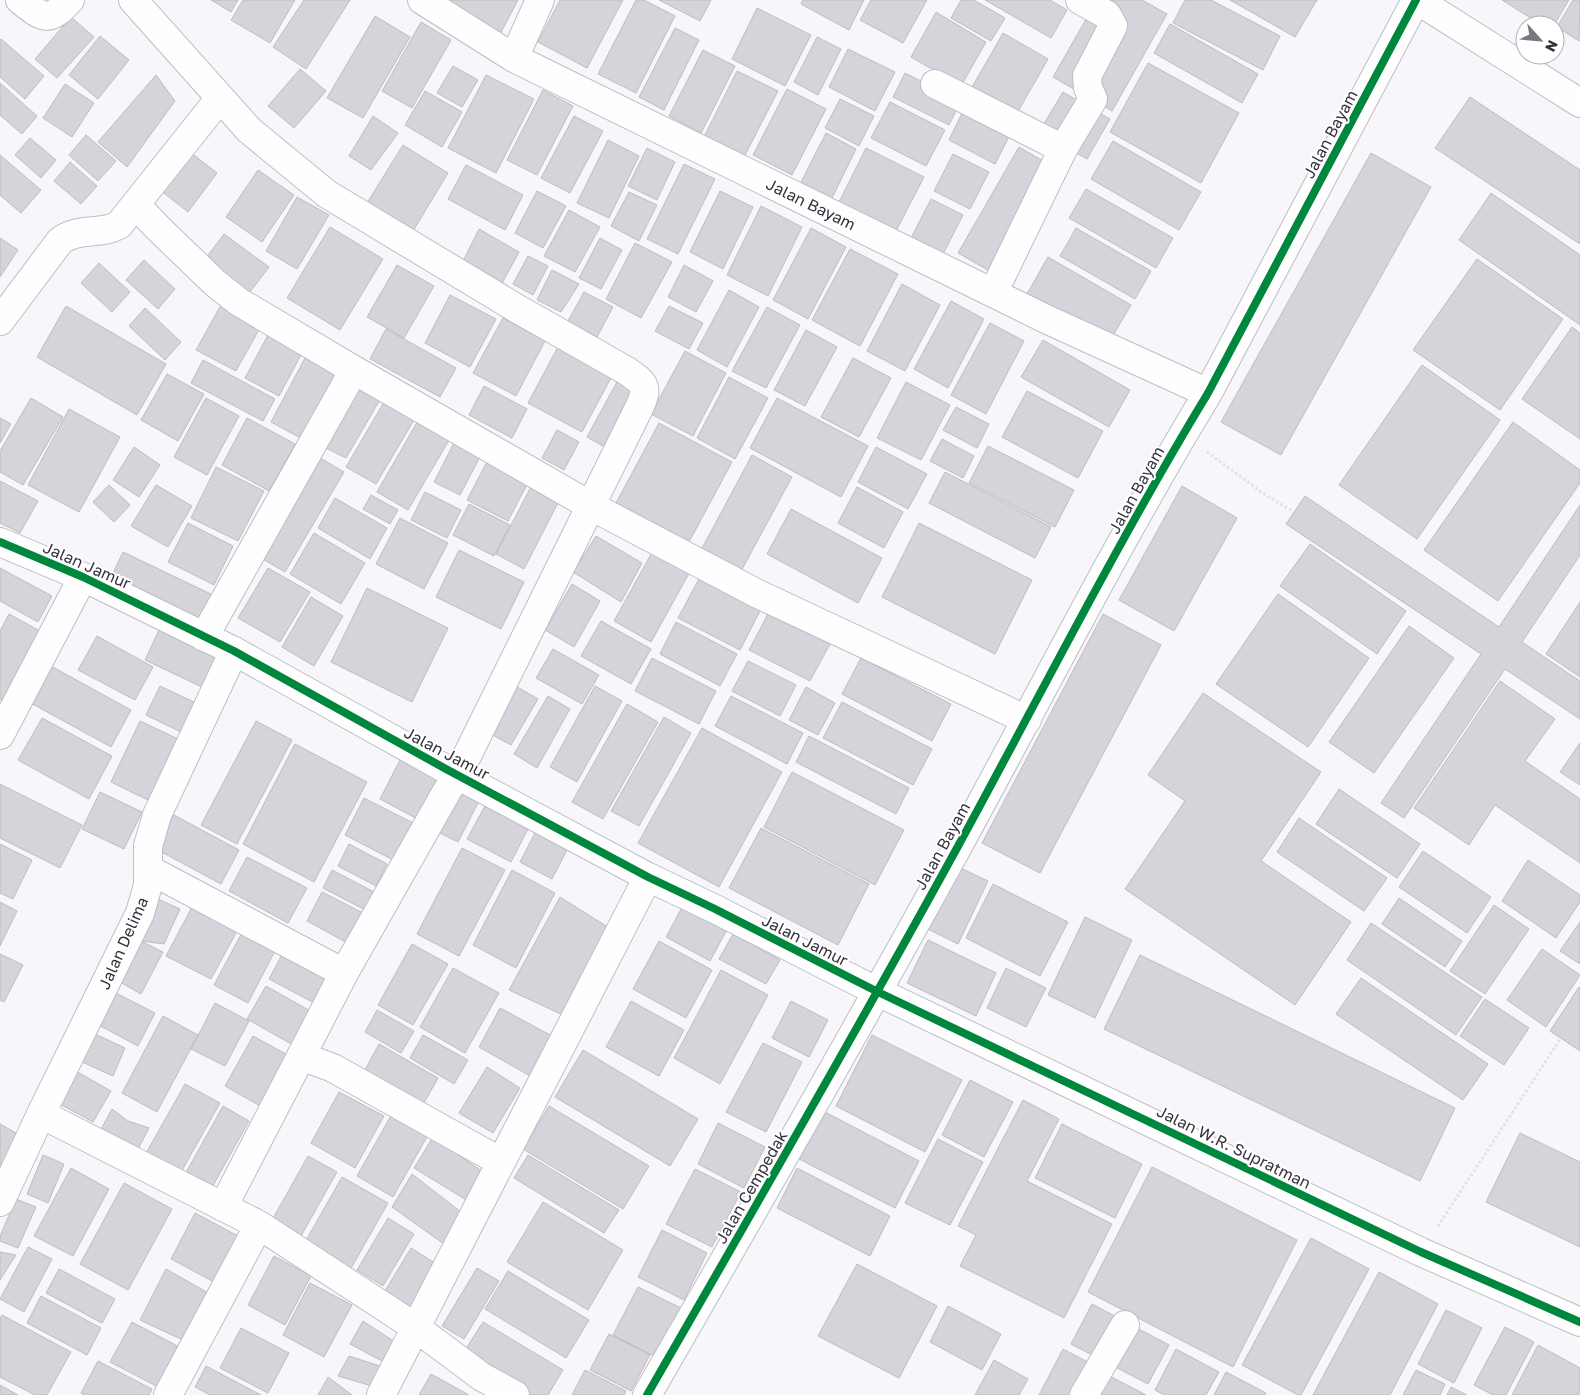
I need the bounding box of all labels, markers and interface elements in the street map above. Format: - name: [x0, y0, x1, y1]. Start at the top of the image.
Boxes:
- north arrow: [1515, 15, 1565, 65]
- text: N: [1542, 38, 1562, 55]
- street label: Jalan Bayam: [1298, 86, 1362, 182]
- street label: Jalan Bayam: [763, 174, 859, 234]
- street label: Jalan Bayam: [1104, 443, 1168, 537]
- street label: Jalan Jamur: [40, 537, 134, 593]
- street label: Jalan Jamur: [401, 722, 493, 784]
- street label: Jalan Bayam: [910, 799, 974, 893]
- street label: Jalan Delima: [94, 894, 152, 992]
- street label: Jalan Jamur: [759, 910, 851, 970]
- street label: Jalan W.R. Supratman: [1154, 1101, 1314, 1193]
- street label: Jalan Cempedak: [711, 1127, 791, 1247]

